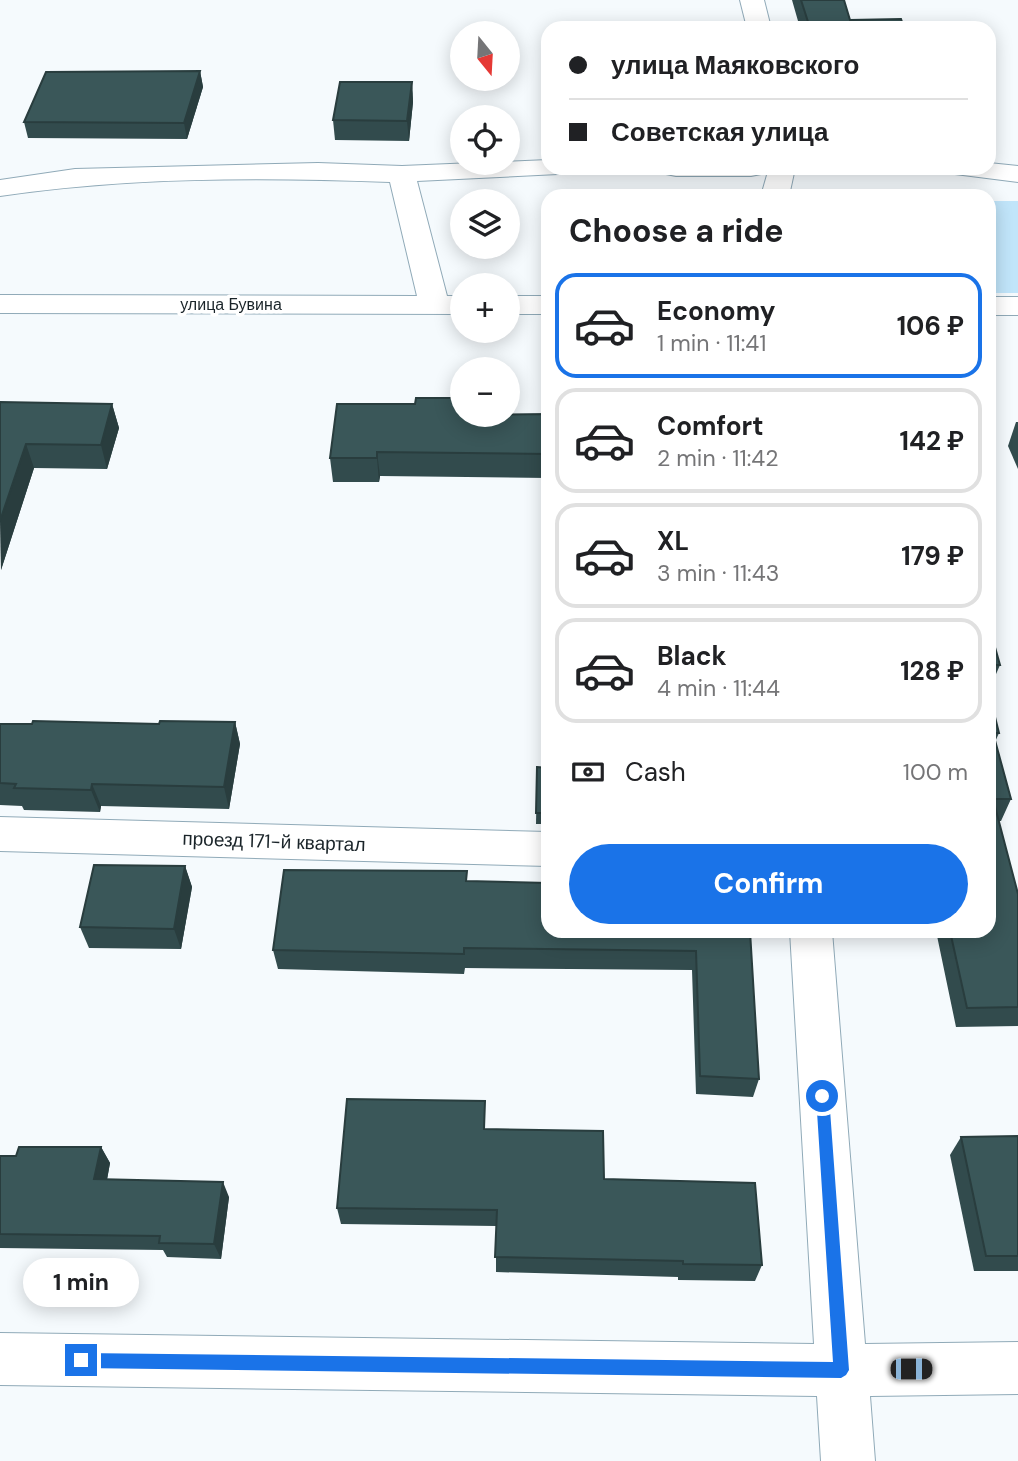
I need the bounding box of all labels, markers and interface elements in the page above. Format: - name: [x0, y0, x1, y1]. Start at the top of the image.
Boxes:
- north arrow: [450, 21, 520, 91]
- map controls: [450, 21, 520, 427]
- text: улица Маяковского: [611, 48, 859, 82]
- button: locate: [450, 105, 520, 175]
- text: Советская улица: [611, 115, 828, 149]
- button: layers: [450, 189, 520, 259]
- text: Choose a ride: [569, 210, 784, 252]
- button: +: [450, 273, 520, 343]
- street label: улица Бувина: [180, 294, 282, 315]
- icon: car: [573, 294, 636, 357]
- text: Economy: [657, 294, 775, 328]
- text: 106 ₽: [897, 309, 964, 343]
- text: 1 min · 11:41: [657, 328, 766, 358]
- button: −: [450, 357, 520, 427]
- icon: car: [573, 409, 636, 472]
- text: Comfort: [657, 409, 763, 443]
- text: 142 ₽: [900, 424, 964, 458]
- text: 2 min · 11:42: [657, 443, 779, 473]
- icon: car: [573, 524, 636, 587]
- text: XL: [657, 524, 689, 558]
- text: 179 ₽: [901, 539, 964, 573]
- text: 3 min · 11:43: [657, 558, 779, 588]
- icon: car: [573, 639, 636, 702]
- text: Black: [657, 639, 727, 673]
- text: 128 ₽: [900, 654, 964, 688]
- text: 4 min · 11:44: [657, 673, 780, 703]
- icon: cash: [569, 753, 607, 791]
- text: Cash: [625, 755, 686, 789]
- text: 100 m: [903, 757, 968, 787]
- street label: проезд 171-й квартал: [182, 826, 366, 857]
- button: Confirm: [569, 844, 968, 924]
- route start: [806, 1080, 838, 1112]
- callout: 1 min: [23, 1258, 139, 1308]
- text: 1 min: [53, 1267, 109, 1297]
- route end: [65, 1344, 97, 1376]
- car: [891, 1359, 933, 1380]

